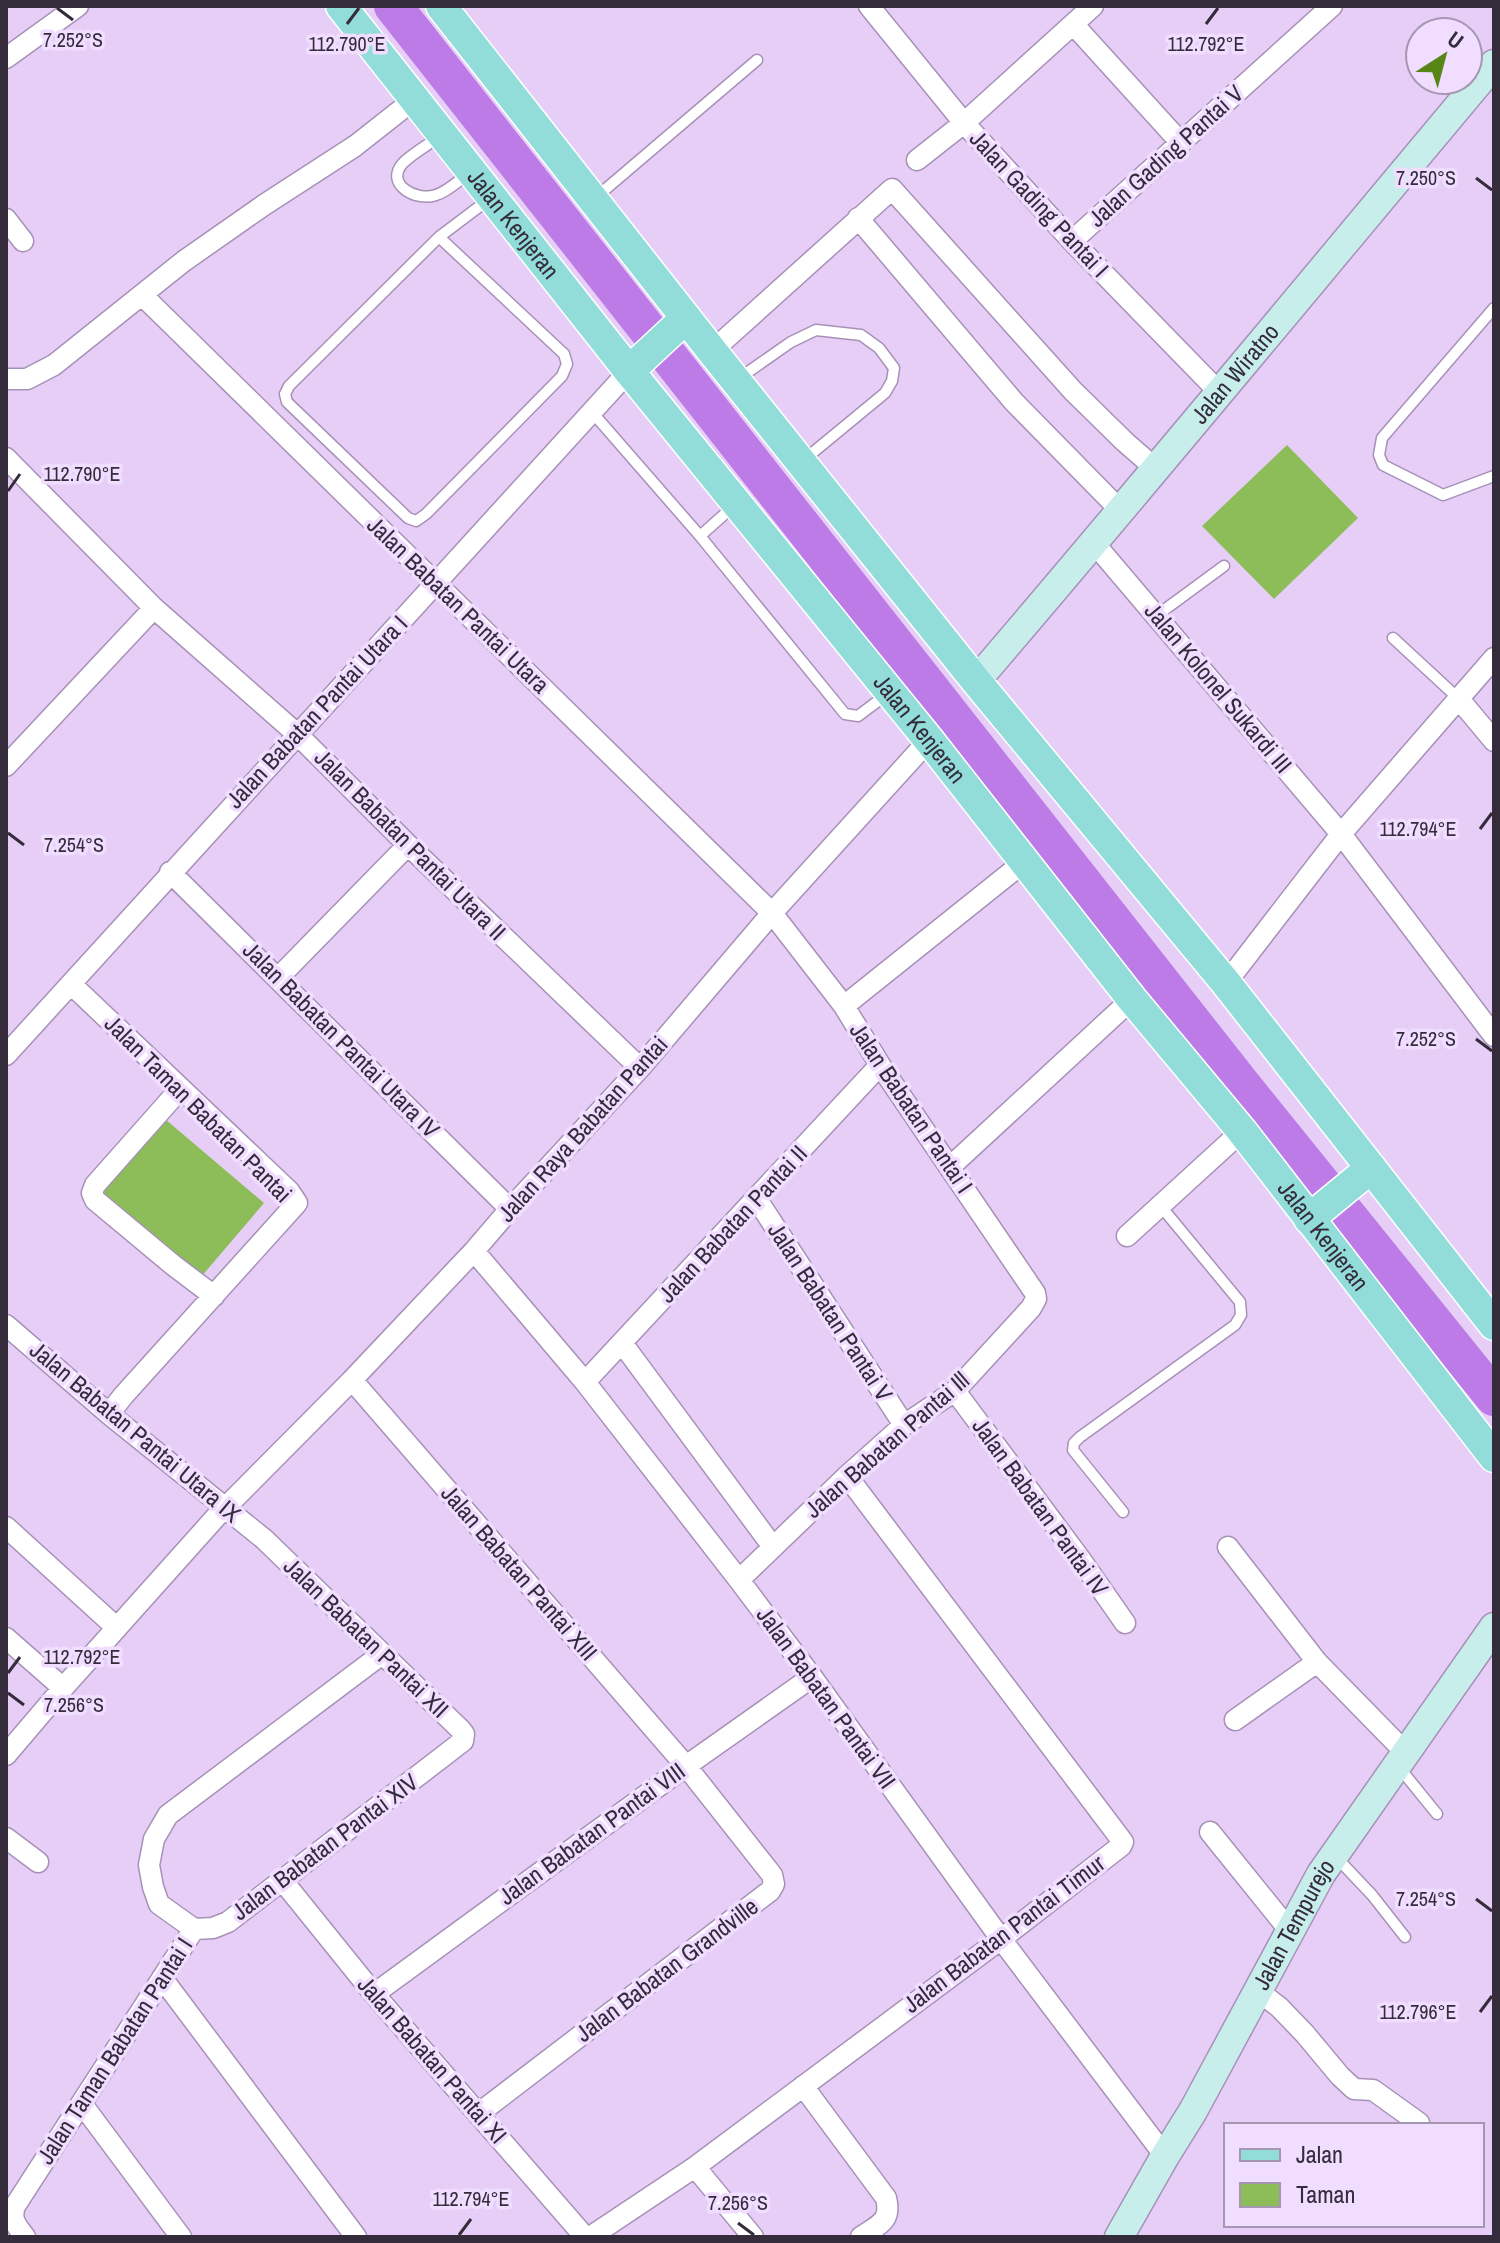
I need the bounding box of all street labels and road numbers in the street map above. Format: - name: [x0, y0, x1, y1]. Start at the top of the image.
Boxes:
- street label: Jalan Gading Pantai V: [1081, 77, 1250, 233]
- street label: Jalan Gading Pantai I: [963, 123, 1116, 284]
- street label: Jalan Kenjeran: [461, 162, 567, 285]
- street label: Jalan Wiratno: [1183, 316, 1286, 430]
- street label: Jalan Babatan Pantai Utara: [361, 509, 557, 700]
- street label: Jalan Kolonel Sukardi III: [1138, 595, 1300, 779]
- street label: Jalan Babatan Pantai Utara I: [218, 608, 414, 815]
- street label: Jalan Kenjeran: [867, 667, 974, 790]
- street label: Jalan Babatan Pantai Utara II: [308, 742, 513, 947]
- street label: Jalan Babatan Pantai Utara IV: [236, 934, 447, 1145]
- street label: Jalan Taman Babatan Pantai: [98, 1008, 299, 1209]
- street label: Jalan Babatan Pantai I: [843, 1016, 981, 1199]
- street label: Jalan Raya Babatan Pantai: [490, 1029, 674, 1228]
- street label: Jalan Babatan Pantai II: [651, 1138, 814, 1309]
- street label: Jalan Kenjeran: [1271, 1174, 1377, 1297]
- street label: Jalan Babatan Pantai V: [761, 1216, 901, 1407]
- street label: Jalan Babatan Pantai Utara IX: [24, 1334, 248, 1529]
- street label: Jalan Babatan Pantai Ill: [797, 1364, 975, 1525]
- street label: Jalan Babatan Pantai IV: [965, 1411, 1116, 1602]
- street label: Jalan Babatan Pantai XIII: [434, 1478, 605, 1667]
- street label: Jalan Babatan Pantai XII: [277, 1550, 456, 1724]
- street label: Jalan Babatan Pantai VII: [750, 1600, 904, 1795]
- street label: Jalan Babatan Pantai VIII: [492, 1755, 691, 1912]
- street label: Jalan Babatan Pantai XIV: [225, 1766, 424, 1927]
- street label: Jalan Babatan Pantai Timur: [896, 1847, 1111, 2019]
- street label: Jalan Tempurejo: [1244, 1852, 1342, 1995]
- street label: Jalan Babatan Grandville: [569, 1890, 764, 2048]
- street label: Jalan Taman Babatan Pantai I: [29, 1931, 199, 2170]
- street label: Jalan Babatan Pantai XI: [351, 1969, 514, 2150]

